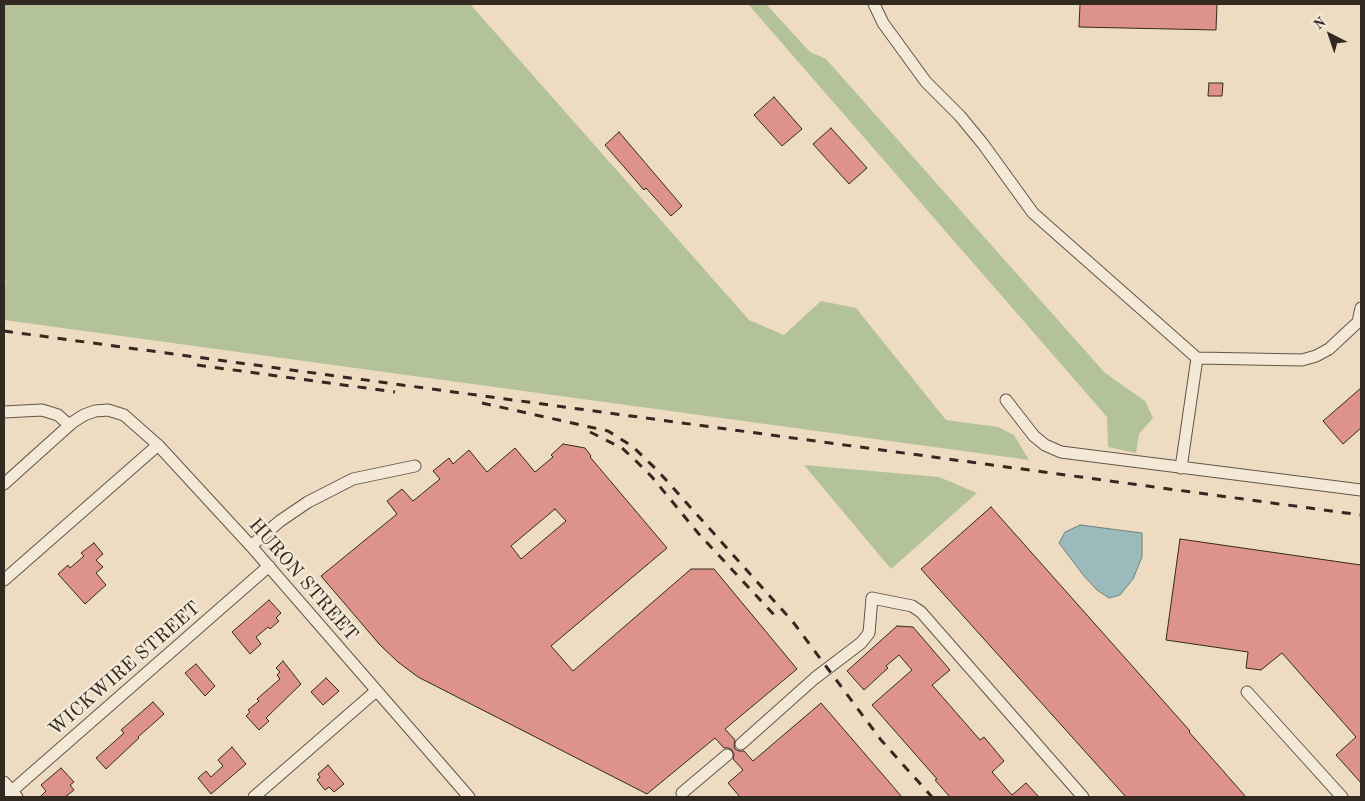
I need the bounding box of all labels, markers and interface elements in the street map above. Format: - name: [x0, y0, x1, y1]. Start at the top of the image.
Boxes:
- north arrow: [1305, 10, 1355, 60]
- text: N: [1312, 15, 1329, 32]
- street label: HURON STREET: [243, 514, 363, 646]
- street label: WICKWIRE STREET: [45, 597, 205, 741]

